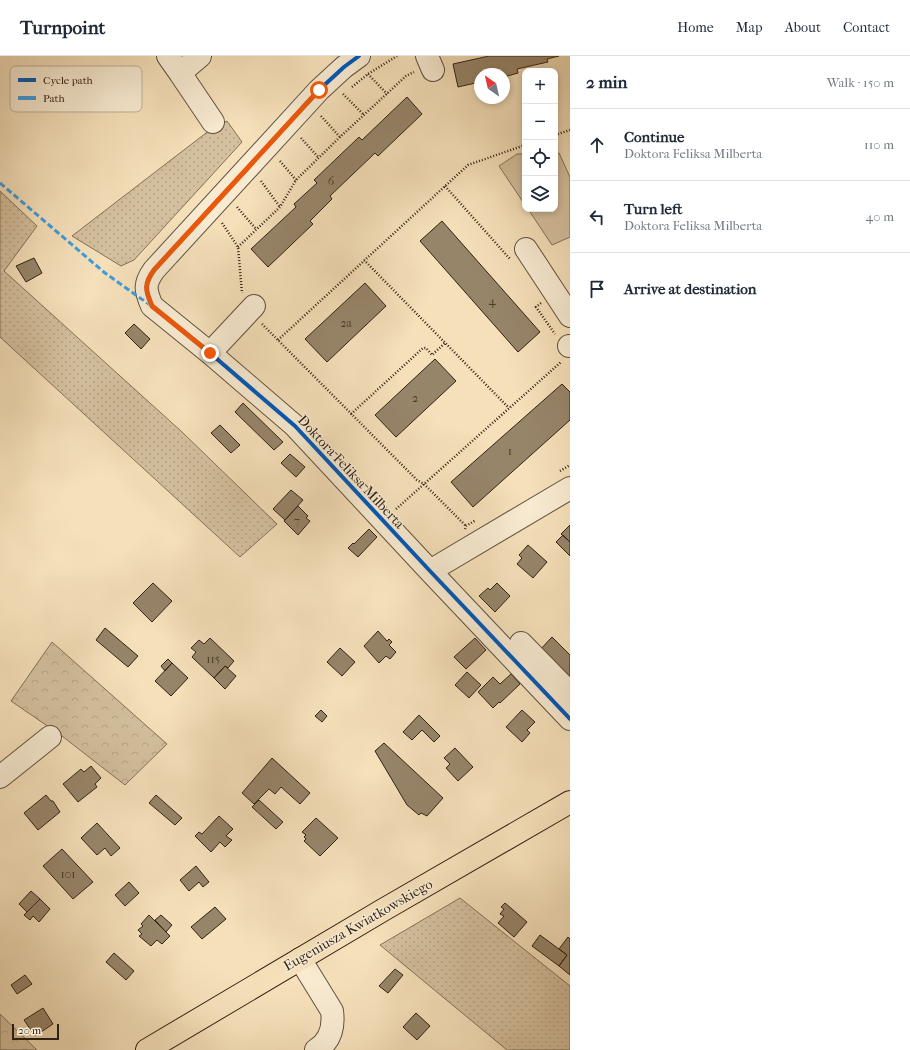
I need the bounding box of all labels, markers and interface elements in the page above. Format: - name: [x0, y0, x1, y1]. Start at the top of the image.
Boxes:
- text: Turnpoint: [20, 17, 105, 39]
- text: Home: [677, 19, 714, 36]
- text: Map: [736, 19, 763, 36]
- text: About: [785, 19, 821, 36]
- text: Contact: [843, 19, 890, 36]
- legend: [10, 66, 142, 112]
- north arrow: [474, 68, 510, 104]
- map controls: [522, 68, 558, 212]
- button: +: [522, 68, 558, 104]
- text: 2 min: [586, 72, 627, 92]
- text: Cycle path: [43, 74, 94, 87]
- text: Walk · 150 m: [827, 75, 894, 90]
- route start: [310, 81, 328, 99]
- text: Path: [43, 92, 66, 105]
- button: −: [522, 104, 558, 140]
- text: Continue: [624, 128, 684, 146]
- icon: ahead: [586, 134, 608, 156]
- text: 110 m: [864, 137, 894, 152]
- button: locate: [522, 140, 558, 176]
- text: Doktora Feliksa Milberta: [624, 146, 762, 161]
- house number: 6: [328, 174, 335, 188]
- button: layers: [522, 176, 558, 212]
- text: Turn left: [624, 200, 682, 218]
- icon: left: [586, 206, 608, 228]
- text: 40 m: [866, 209, 894, 224]
- text: Doktora Feliksa Milberta: [624, 218, 762, 233]
- icon: arrive: [586, 278, 608, 300]
- text: Arrive at destination: [624, 280, 756, 298]
- house number: 4: [488, 294, 496, 308]
- house number: 2a: [340, 316, 352, 330]
- route end: [201, 344, 219, 362]
- house number: 2: [412, 391, 418, 405]
- street label: Doktora Feliksa Milberta: [294, 412, 408, 533]
- house number: 1: [508, 444, 512, 458]
- house number: 7: [294, 514, 300, 528]
- house number: 115: [206, 652, 220, 666]
- house number: 101: [60, 867, 76, 881]
- street label: Eugeniusza Kwiatkowskiego: [280, 875, 436, 975]
- scale bar: [12, 1022, 59, 1041]
- text: 20 m: [18, 1024, 41, 1037]

